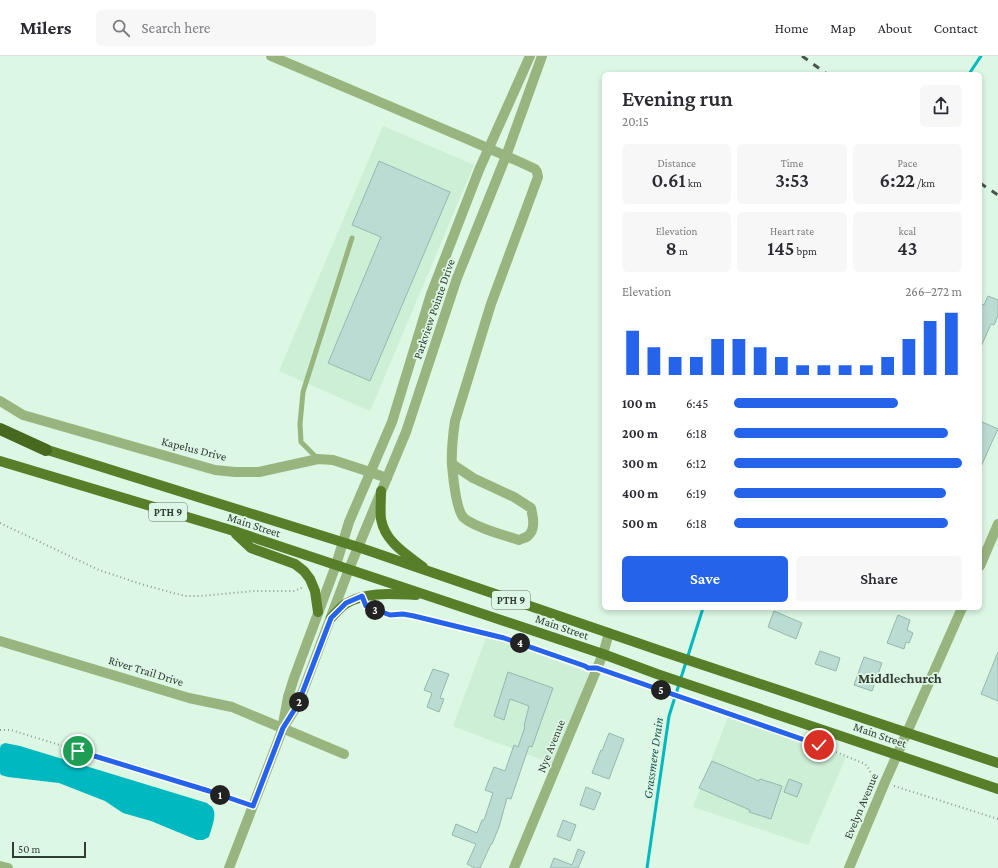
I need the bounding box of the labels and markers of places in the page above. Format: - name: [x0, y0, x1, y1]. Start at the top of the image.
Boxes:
- pin: 3: [365, 600, 385, 620]
- pin: 4: [510, 633, 530, 653]
- pin: 5: [651, 680, 671, 700]
- pin: 2: [289, 692, 309, 712]
- pin: [802, 728, 836, 762]
- pin: [61, 734, 95, 768]
- pin: 1: [210, 785, 230, 805]

